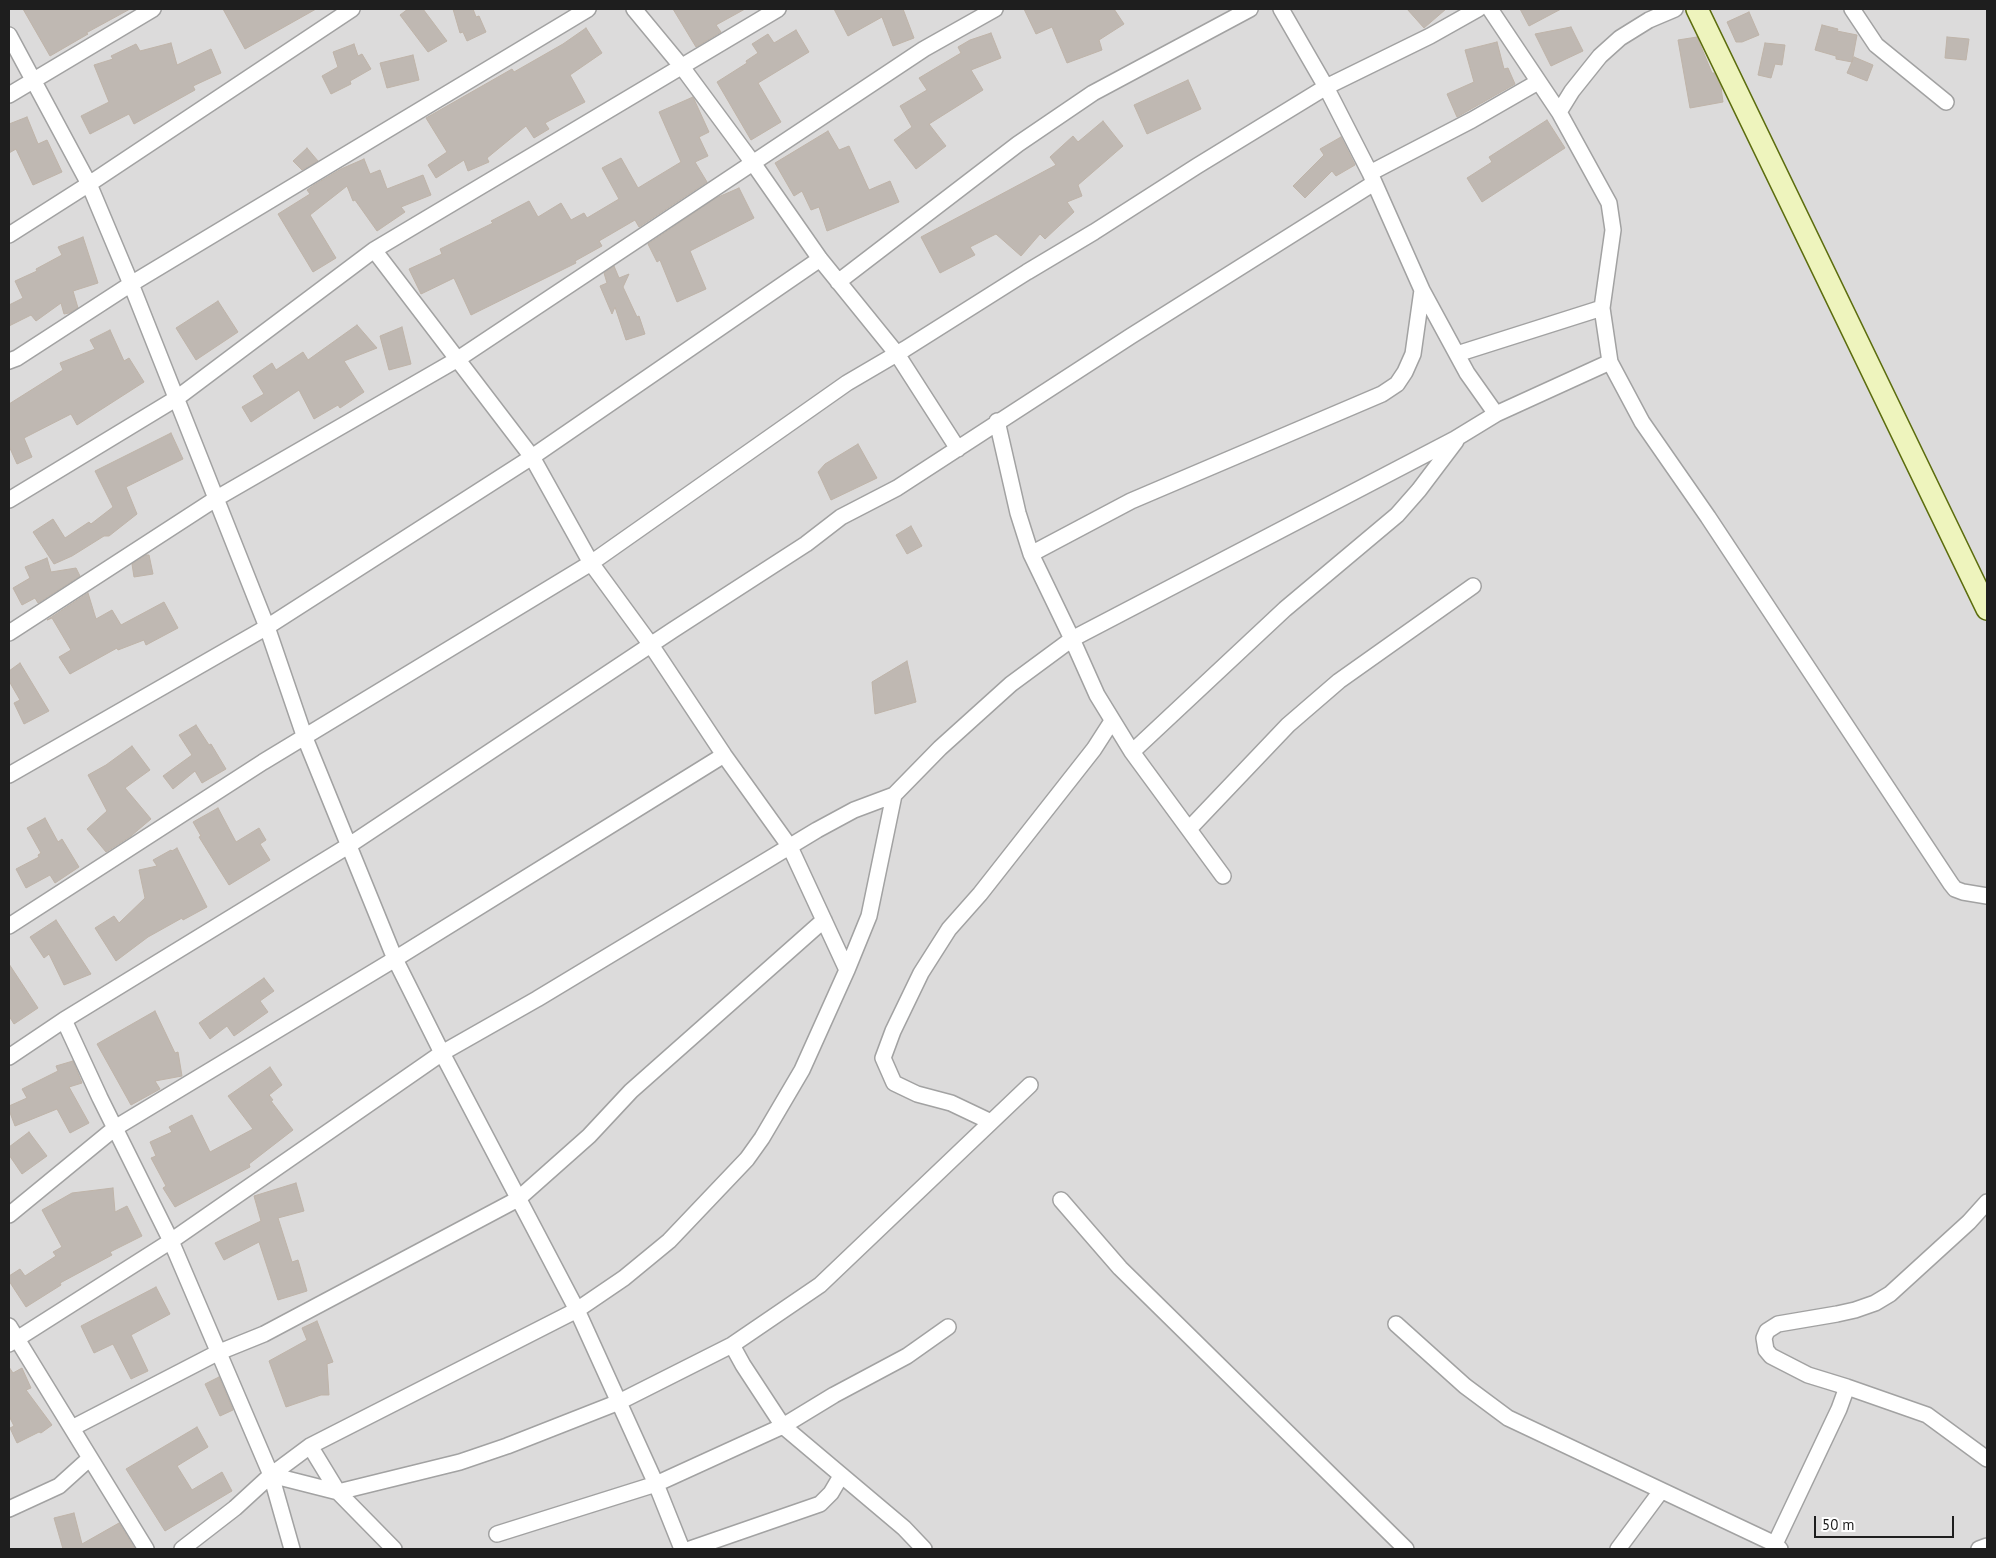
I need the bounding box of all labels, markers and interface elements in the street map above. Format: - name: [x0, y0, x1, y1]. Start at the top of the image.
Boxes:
- scale bar: [1816, 1506, 1956, 1538]
- text: 50 m: [1822, 1515, 1855, 1534]

